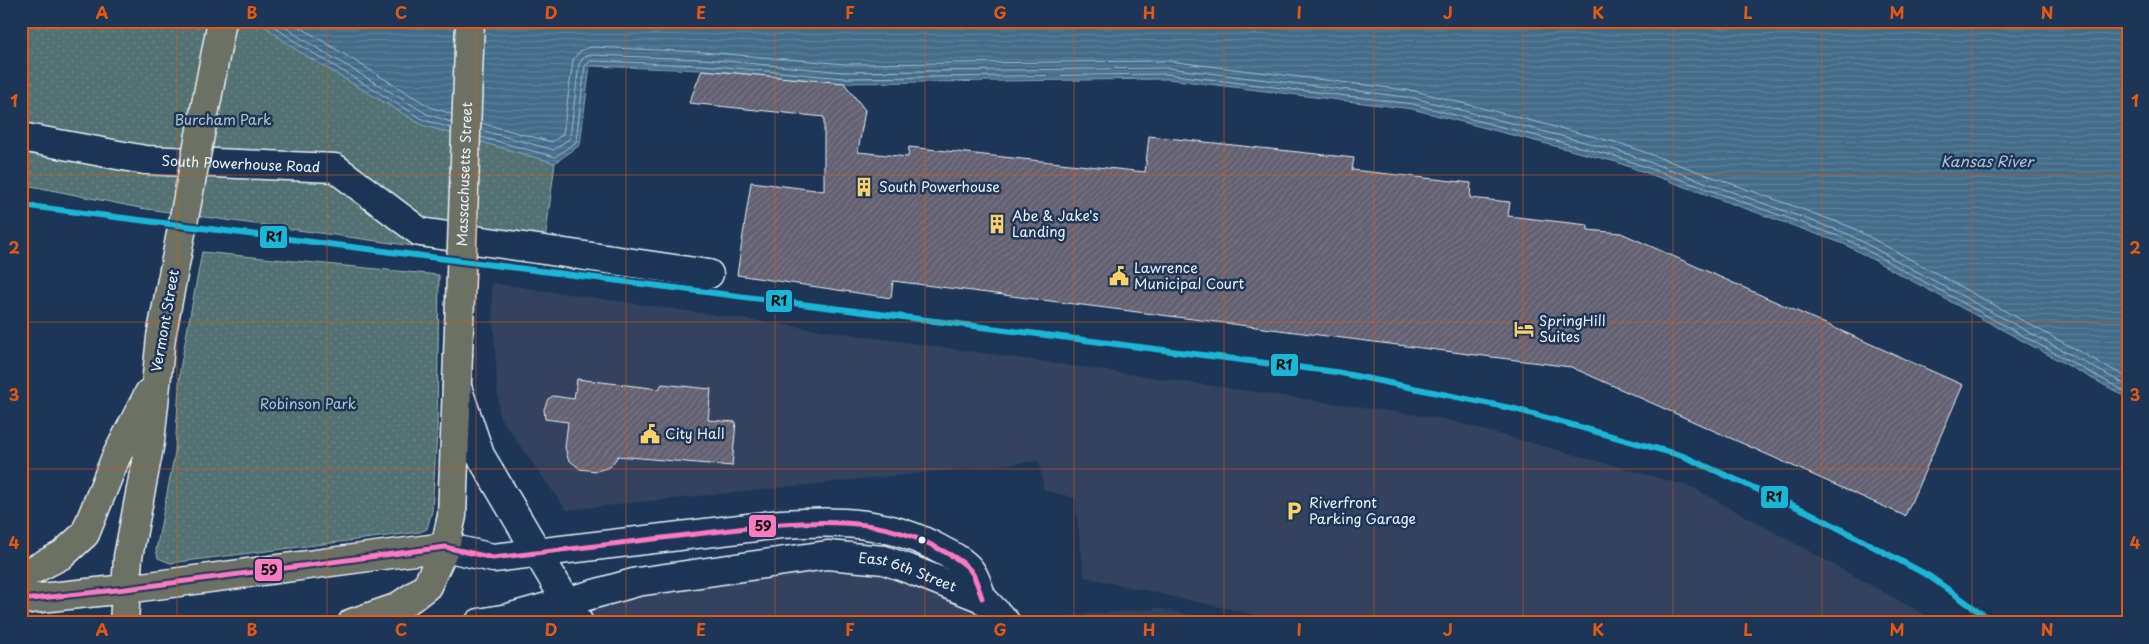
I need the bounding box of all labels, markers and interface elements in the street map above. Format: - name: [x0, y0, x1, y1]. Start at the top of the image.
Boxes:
- text: A: [96, 0, 109, 24]
- text: B: [247, 0, 258, 24]
- text: C: [395, 0, 407, 24]
- text: D: [545, 0, 557, 24]
- text: E: [696, 0, 706, 24]
- text: F: [845, 0, 855, 24]
- text: G: [993, 0, 1007, 24]
- text: H: [1143, 0, 1155, 24]
- text: I: [1296, 0, 1302, 24]
- text: J: [1443, 0, 1453, 24]
- text: K: [1592, 0, 1604, 24]
- text: L: [1743, 0, 1753, 24]
- text: M: [1889, 0, 1905, 24]
- text: N: [2041, 0, 2053, 24]
- text: 1: [10, 88, 18, 112]
- text: 1: [2131, 88, 2139, 112]
- street label: Massachusetts Street: [451, 101, 477, 247]
- park label: Burcham Park: [175, 109, 272, 130]
- water label: Kansas River: [1941, 149, 2035, 172]
- street label: South Powerhouse Road: [161, 150, 321, 177]
- building icon: South Powerhouse: [853, 176, 875, 198]
- place label: South Powerhouse: [879, 176, 1000, 197]
- place label: Abe & Jake's Landing: [1012, 205, 1099, 242]
- building icon: Abe & Jake's Landing: [986, 213, 1008, 235]
- line badge: R1: [259, 225, 288, 249]
- text: R1: [266, 226, 283, 247]
- text: 2: [8, 235, 20, 259]
- text: 2: [2129, 235, 2141, 259]
- place label: Lawrence Municipal Court: [1134, 257, 1244, 294]
- public building icon: Lawrence Municipal Court: [1108, 265, 1130, 287]
- street label: Vermont Street: [145, 268, 184, 374]
- line badge: R1: [765, 289, 793, 313]
- text: R1: [771, 290, 788, 311]
- place label: SpringHill Suites: [1539, 310, 1605, 347]
- hotel icon: SpringHill Suites: [1513, 318, 1535, 340]
- line badge: R1: [1270, 353, 1299, 377]
- text: R1: [1276, 354, 1293, 375]
- text: 3: [9, 382, 19, 406]
- text: 3: [2130, 382, 2140, 406]
- park label: Robinson Park: [260, 393, 357, 414]
- public building icon: City Hall: [639, 423, 661, 445]
- place label: City Hall: [665, 423, 725, 444]
- line badge: R1: [1760, 485, 1789, 509]
- text: R1: [1766, 486, 1783, 507]
- place label: Riverfront Parking Garage: [1309, 492, 1416, 529]
- parking icon: Riverfront Parking Garage: [1283, 500, 1305, 522]
- line badge: 59: [748, 514, 777, 538]
- text: 59: [754, 515, 772, 536]
- text: 4: [9, 530, 20, 554]
- text: 4: [2130, 530, 2141, 554]
- unlabelled marker: [917, 535, 927, 545]
- street label: East 6th Street: [858, 547, 960, 597]
- line badge: 59: [254, 558, 283, 582]
- text: 59: [260, 559, 278, 580]
- text: A: [96, 617, 109, 641]
- text: B: [247, 617, 258, 641]
- text: C: [395, 617, 407, 641]
- text: D: [545, 617, 557, 641]
- text: E: [696, 617, 706, 641]
- text: F: [845, 617, 855, 641]
- text: G: [993, 617, 1007, 641]
- text: H: [1143, 617, 1155, 641]
- text: I: [1296, 617, 1302, 641]
- text: J: [1443, 617, 1453, 641]
- text: K: [1592, 617, 1604, 641]
- text: L: [1743, 617, 1753, 641]
- text: M: [1889, 617, 1905, 641]
- text: N: [2041, 617, 2053, 641]

